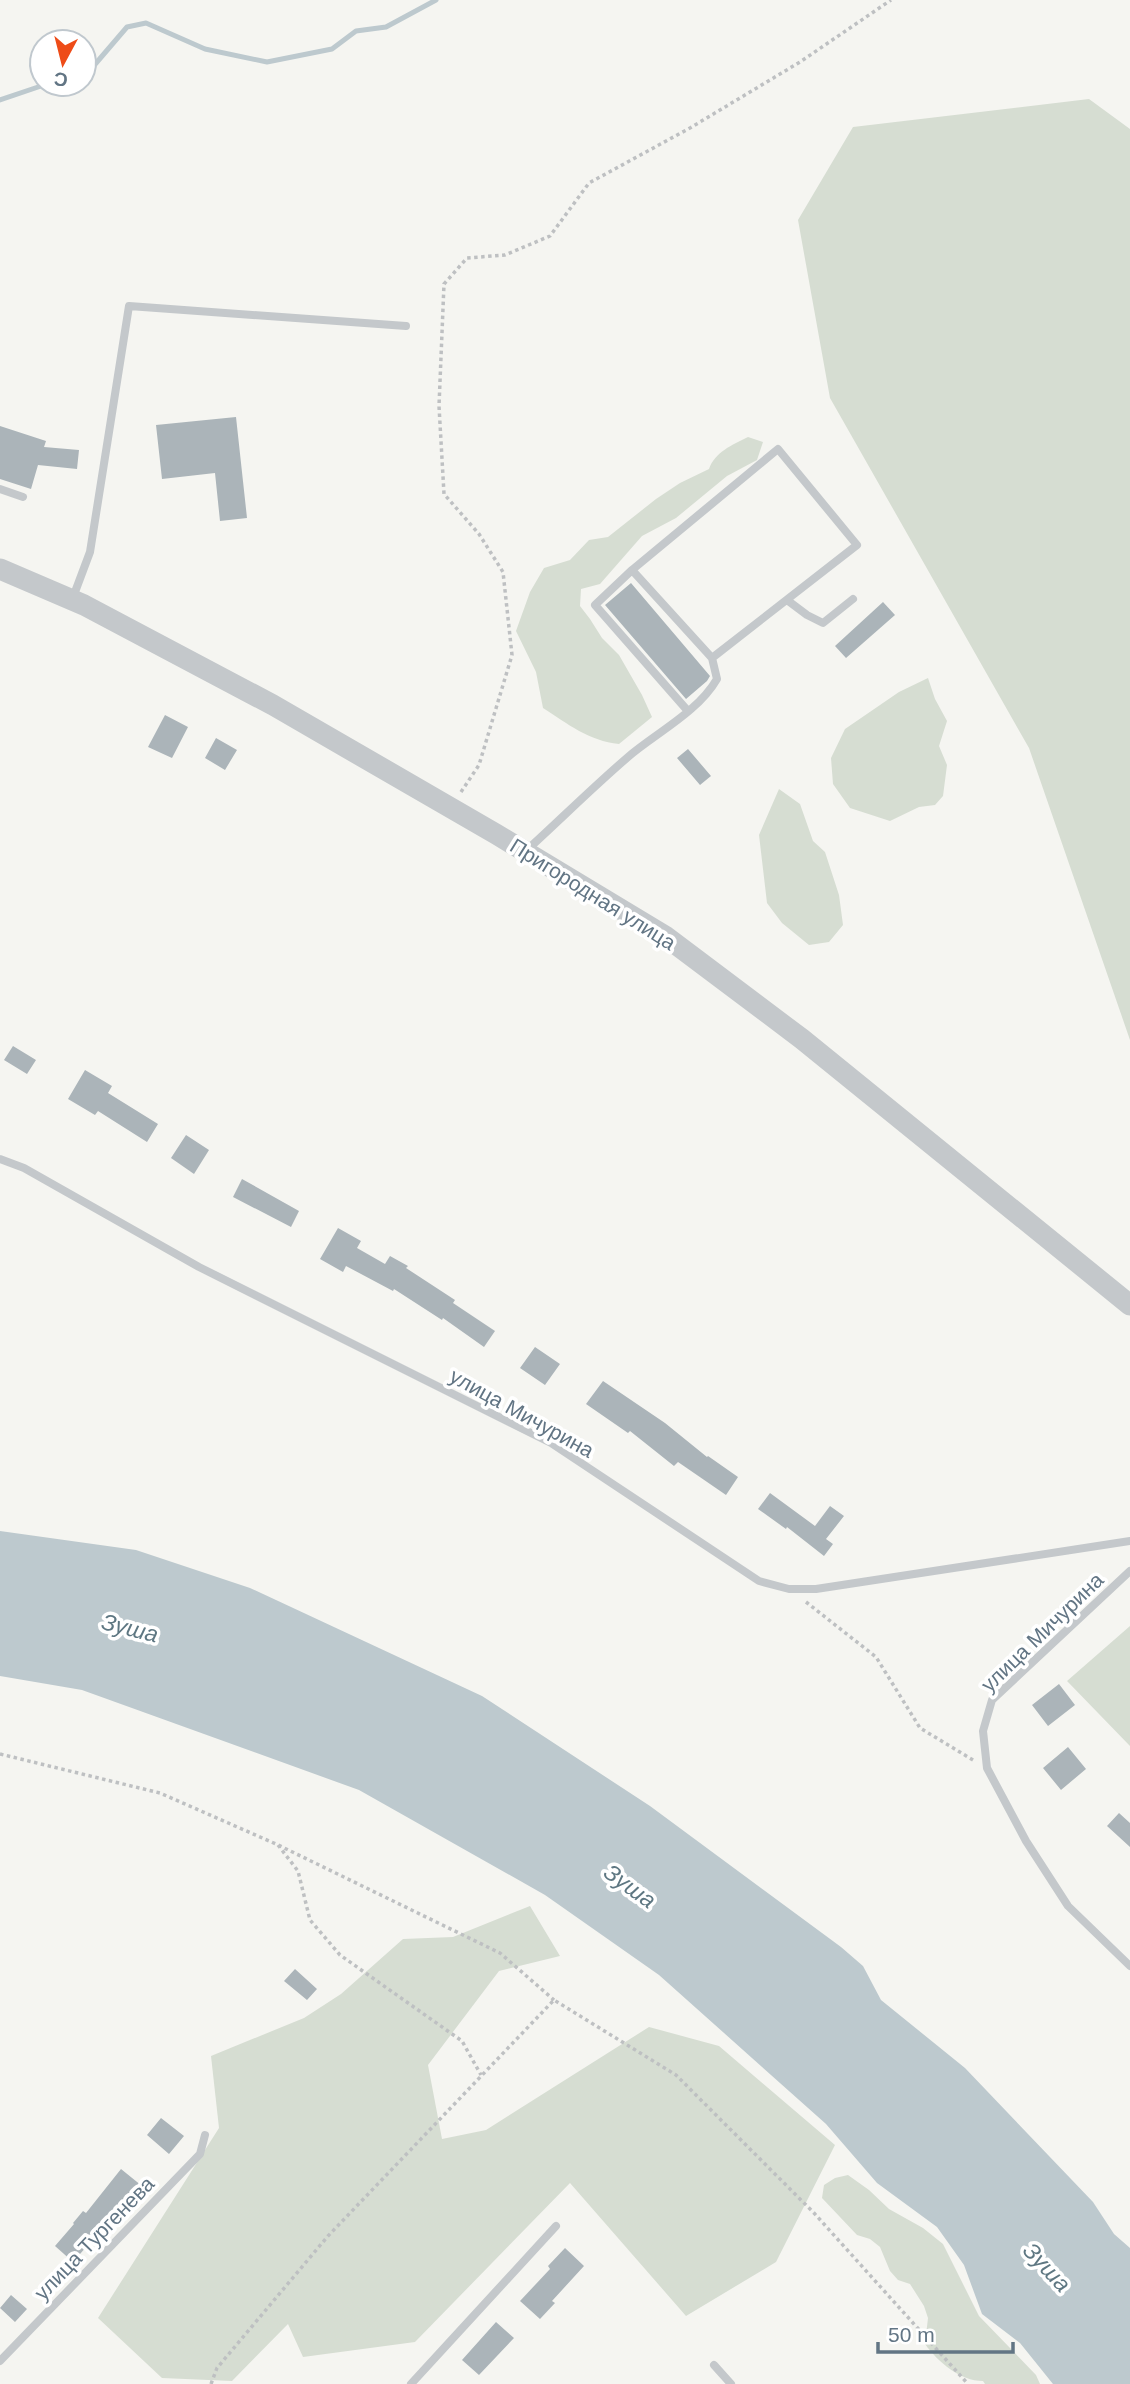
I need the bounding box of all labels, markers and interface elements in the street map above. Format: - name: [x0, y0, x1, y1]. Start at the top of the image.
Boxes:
- north arrow: [28, 28, 98, 98]
- text: С: [53, 68, 69, 91]
- street label: Пригородная улица: [506, 834, 680, 954]
- street label: улица Мичурина: [446, 1364, 598, 1462]
- street label: улица Мичурина: [976, 1568, 1108, 1696]
- water label: Зуша: [99, 1608, 161, 1648]
- water label: Зуша: [599, 1859, 661, 1913]
- street label: улица Тургенева: [29, 2172, 159, 2304]
- water label: Зуша: [1018, 2237, 1076, 2297]
- scale bar: [878, 2310, 1013, 2354]
- text: 50 m: [888, 2323, 935, 2346]

